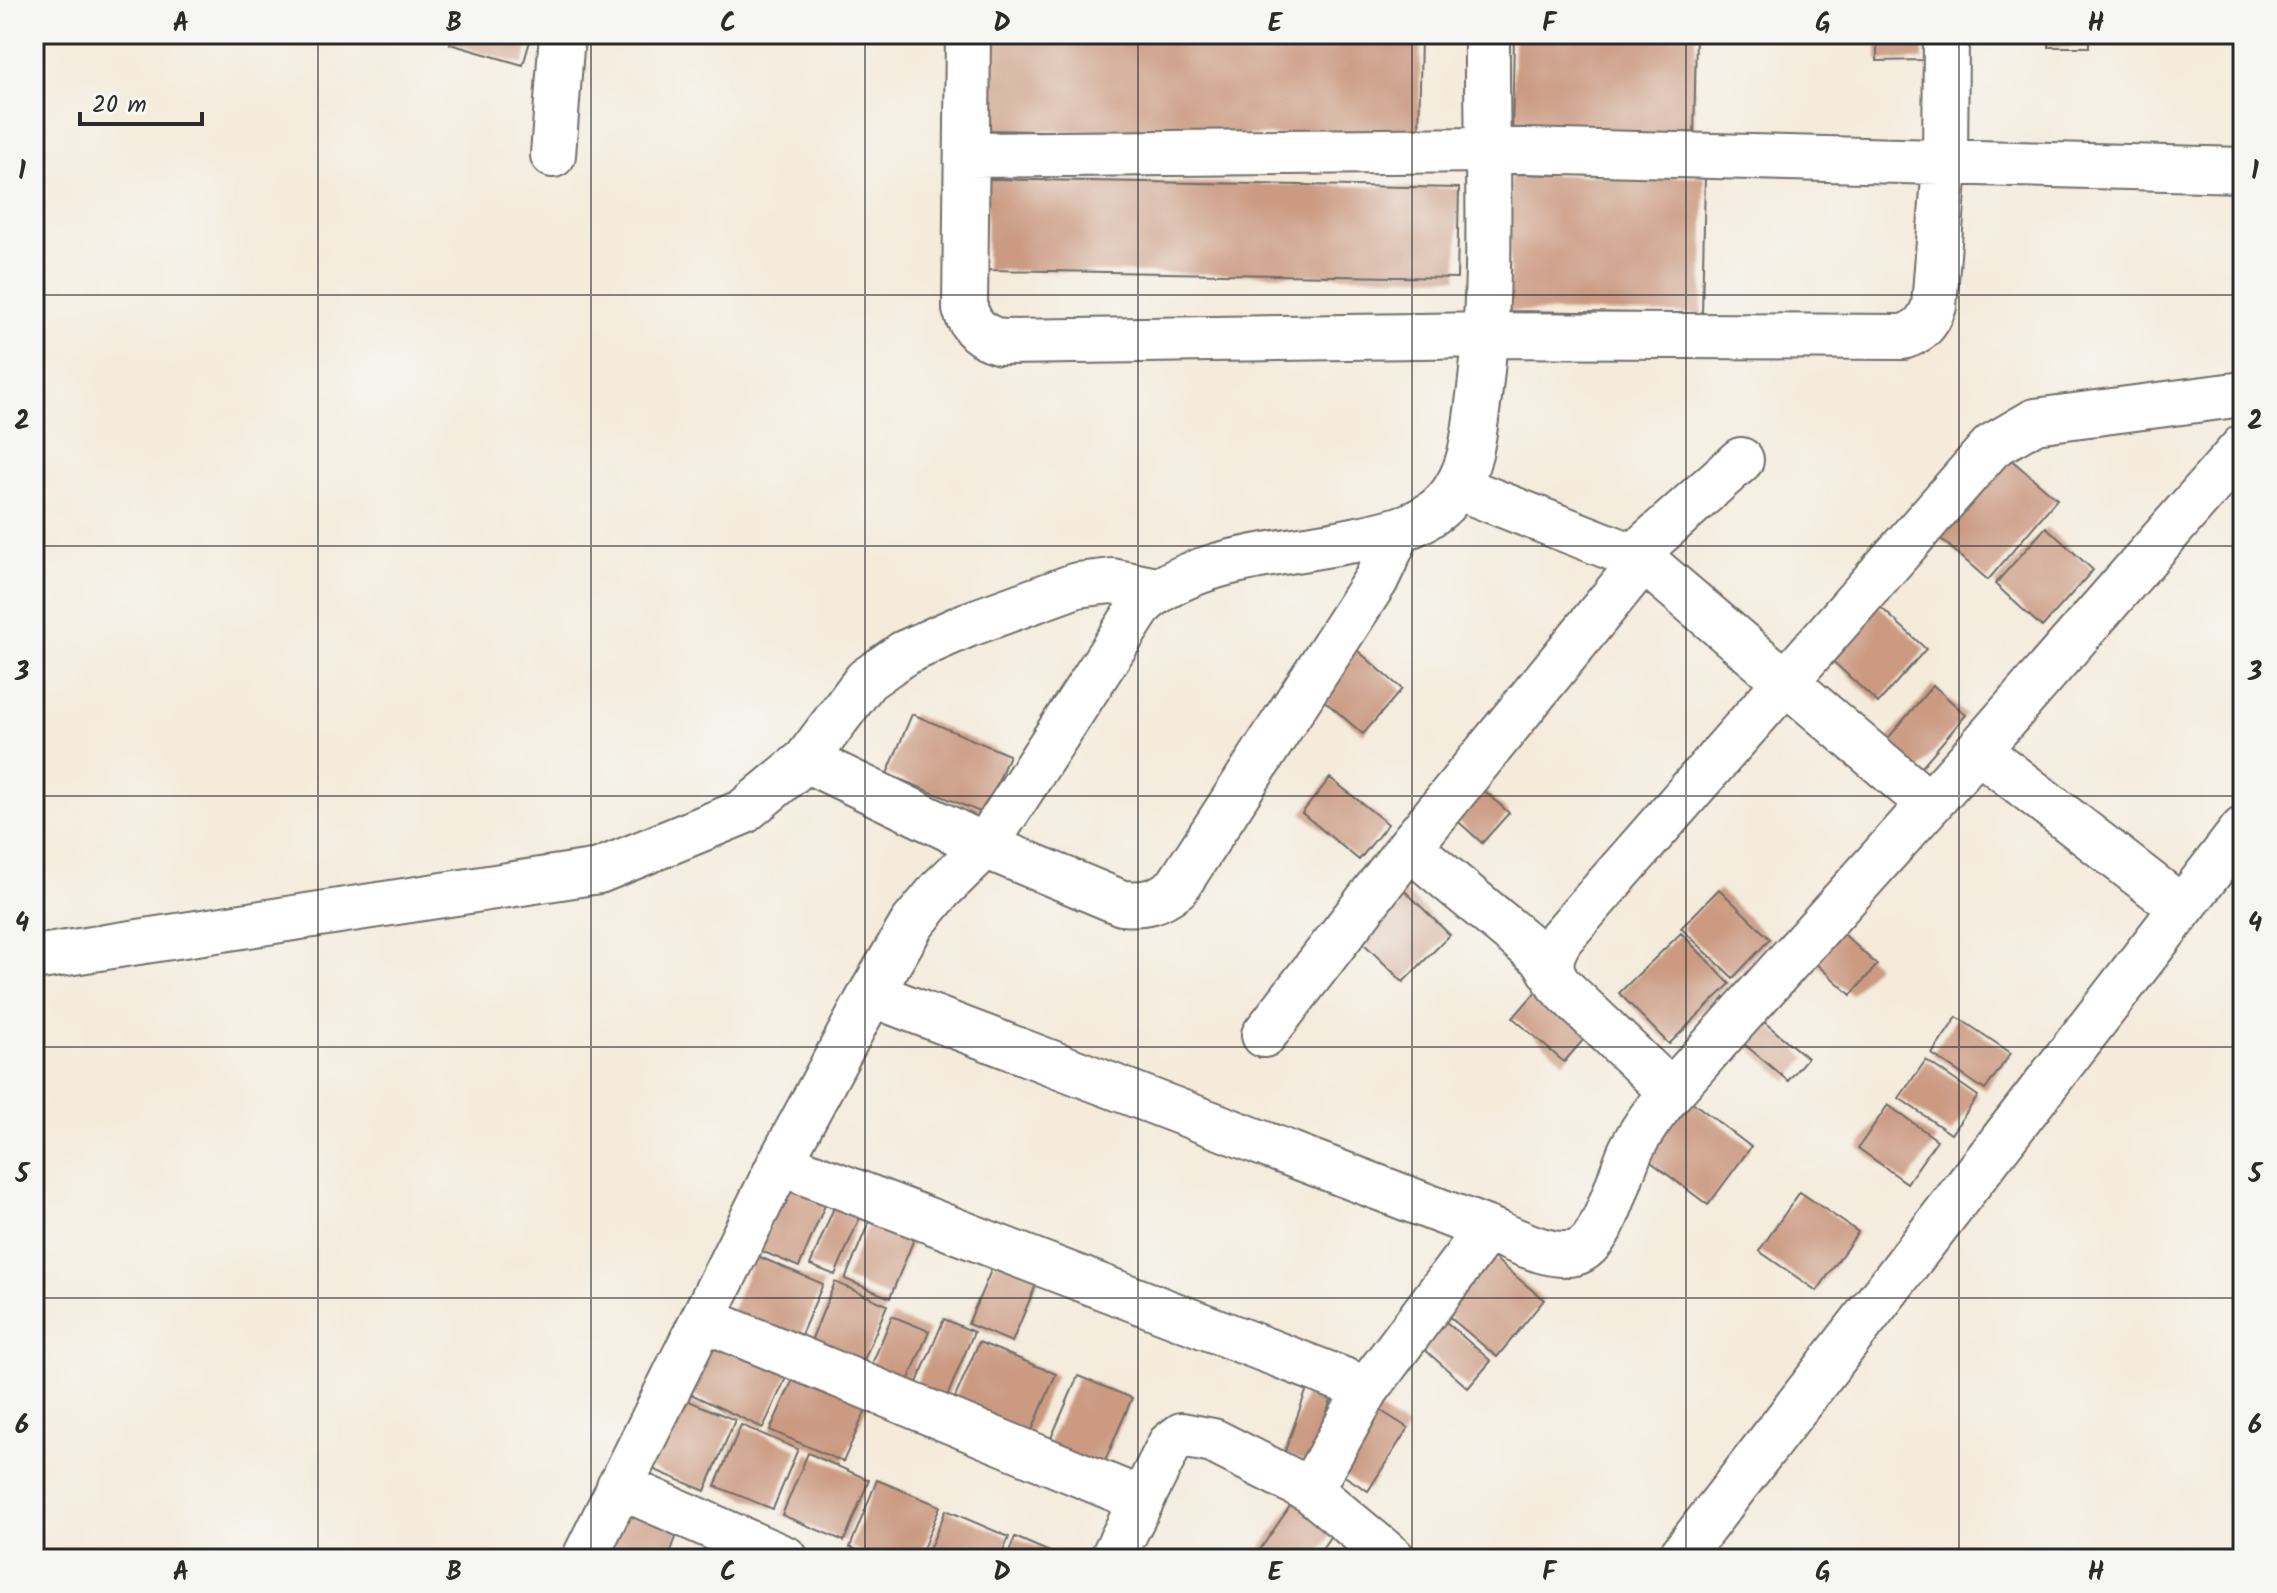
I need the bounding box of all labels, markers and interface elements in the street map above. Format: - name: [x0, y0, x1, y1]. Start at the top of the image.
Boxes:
- text: A: [173, 3, 189, 45]
- text: B: [446, 3, 462, 45]
- text: C: [720, 3, 736, 45]
- text: D: [993, 3, 1011, 45]
- text: E: [1268, 3, 1284, 45]
- text: F: [1542, 3, 1558, 45]
- text: G: [1815, 3, 1831, 45]
- text: H: [2088, 3, 2105, 45]
- scale bar: [80, 76, 202, 126]
- text: 20 m: [92, 86, 147, 125]
- text: 1: [18, 151, 26, 193]
- text: 1: [2251, 151, 2259, 193]
- text: 2: [14, 401, 30, 443]
- text: 2: [2247, 401, 2263, 443]
- text: 3: [14, 652, 29, 694]
- text: 3: [2247, 652, 2262, 694]
- text: 4: [15, 903, 29, 945]
- text: 4: [2248, 903, 2262, 945]
- text: 5: [14, 1154, 30, 1196]
- text: 5: [2247, 1154, 2263, 1196]
- text: 6: [15, 1405, 29, 1447]
- text: 6: [2248, 1405, 2262, 1447]
- text: A: [173, 1552, 189, 1593]
- text: B: [446, 1552, 462, 1593]
- text: C: [720, 1552, 736, 1593]
- text: D: [993, 1552, 1011, 1593]
- text: E: [1268, 1552, 1284, 1593]
- text: F: [1542, 1552, 1558, 1593]
- text: G: [1815, 1552, 1831, 1593]
- text: H: [2088, 1552, 2105, 1593]

